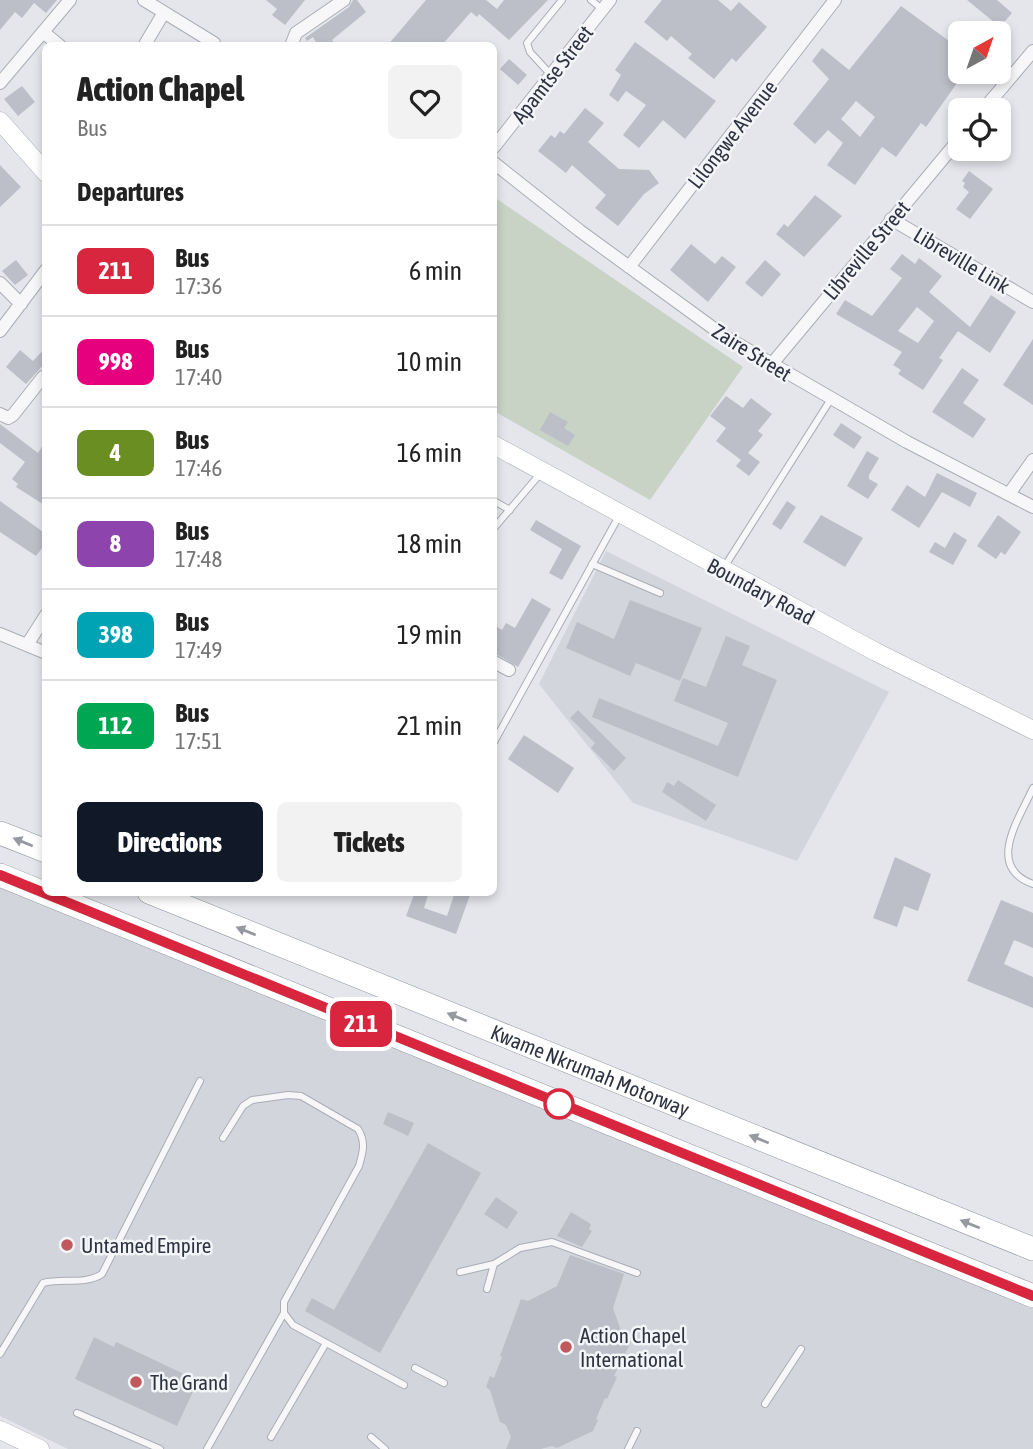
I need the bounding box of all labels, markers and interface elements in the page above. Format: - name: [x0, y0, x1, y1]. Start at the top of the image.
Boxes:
- street label: Apamtse Street: [507, 20, 597, 128]
- north arrow: [948, 21, 1012, 84]
- map controls: [948, 21, 1011, 161]
- button: heart: [388, 65, 462, 139]
- text: Action Chapel: [77, 70, 244, 108]
- street label: Lilongwe Avenue: [682, 75, 782, 193]
- button: locate: [948, 98, 1011, 161]
- text: Bus: [77, 115, 107, 141]
- text: Departures: [77, 177, 184, 207]
- street label: Libreville Street: [818, 196, 914, 304]
- street label: Libreville Link: [910, 222, 1014, 298]
- text: Bus: [175, 243, 209, 273]
- text: 6 min: [409, 256, 462, 286]
- text: 211: [99, 257, 132, 284]
- text: 17:36: [175, 273, 222, 299]
- street label: Zaire Street: [708, 318, 796, 386]
- text: Bus: [175, 334, 209, 364]
- text: 10 min: [397, 347, 462, 377]
- text: 998: [99, 348, 132, 375]
- text: 17:40: [175, 364, 222, 390]
- text: Bus: [175, 425, 209, 455]
- text: 16 min: [397, 438, 462, 468]
- text: 4: [110, 439, 121, 466]
- text: 17:46: [175, 455, 222, 481]
- text: Bus: [175, 516, 209, 546]
- text: 18 min: [397, 529, 462, 559]
- text: 8: [110, 530, 121, 557]
- text: 17:48: [175, 546, 222, 572]
- street label: Boundary Road: [703, 553, 819, 629]
- text: Bus: [175, 607, 209, 637]
- text: 19 min: [397, 620, 462, 650]
- text: 398: [99, 621, 132, 648]
- text: 17:49: [175, 637, 222, 663]
- text: Bus: [175, 698, 209, 728]
- text: 21 min: [397, 711, 462, 741]
- text: 112: [99, 712, 132, 739]
- text: 17:51: [175, 728, 222, 754]
- button: Directions: [77, 802, 263, 882]
- button: Tickets: [277, 802, 462, 882]
- one-way arrow: [12, 837, 33, 848]
- one-way arrow: [235, 926, 256, 937]
- line badge: 211: [321, 1001, 401, 1047]
- text: 211: [344, 1010, 378, 1037]
- one-way arrow: [446, 1011, 467, 1022]
- street label: Kwame Nkrumah Motorway: [488, 1019, 693, 1121]
- unlabelled marker: [544, 1089, 574, 1119]
- one-way arrow: [748, 1133, 769, 1144]
- one-way arrow: [959, 1218, 980, 1229]
- place label: Untamed Empire: [81, 1233, 211, 1257]
- marker: Untamed Empire: [59, 1237, 75, 1253]
- place label: Action Chapel International: [580, 1323, 687, 1371]
- marker: Action Chapel International: [558, 1339, 574, 1355]
- place label: The Grand: [150, 1370, 228, 1394]
- marker: The Grand: [128, 1374, 144, 1390]

